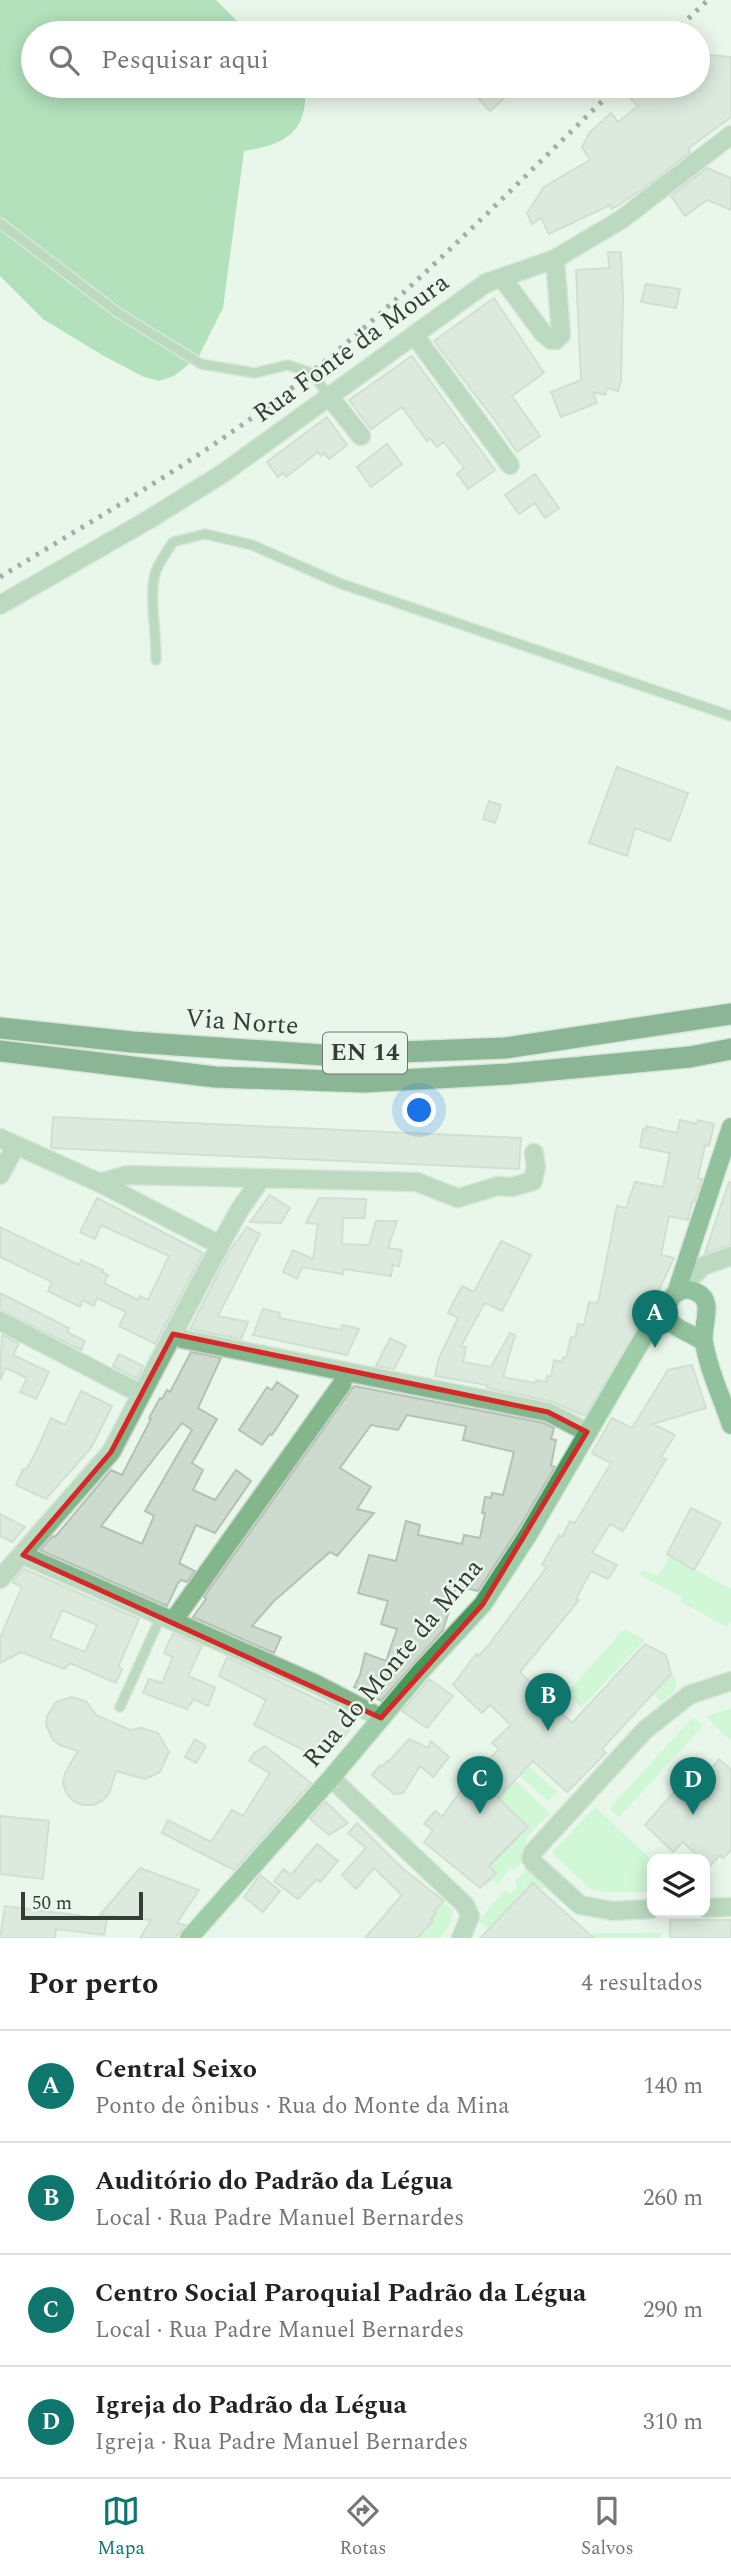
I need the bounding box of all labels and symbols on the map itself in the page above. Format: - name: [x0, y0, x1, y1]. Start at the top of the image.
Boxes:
- street label: Rua Fonte da Moura: [244, 263, 458, 433]
- street label: Via Norte: [184, 998, 300, 1046]
- road number: EN 14: [323, 1032, 407, 1073]
- your location: [402, 1093, 436, 1127]
- pin: A: [632, 1290, 678, 1348]
- street label: Rua do Monte da Mina: [293, 1549, 493, 1777]
- pin: B: [525, 1673, 571, 1731]
- pin: C: [457, 1756, 503, 1814]
- pin: D: [670, 1757, 716, 1815]
- scale bar: [21, 1889, 144, 1921]

